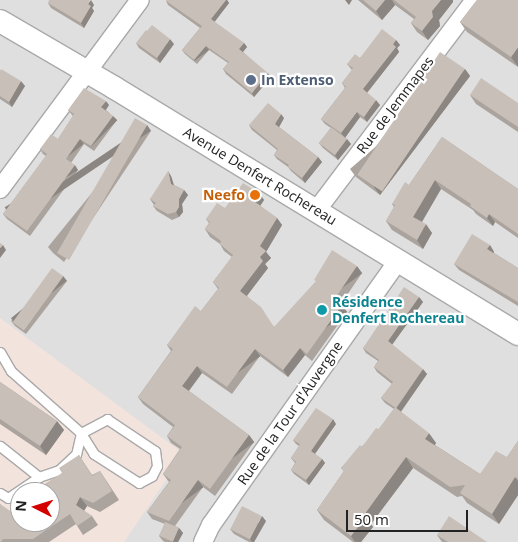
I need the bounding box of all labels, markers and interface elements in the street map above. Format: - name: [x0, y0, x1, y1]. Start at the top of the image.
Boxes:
- street label: Rue de Jemmapes: [353, 53, 437, 157]
- place label: In Extenso: [261, 72, 334, 88]
- marker: In Extenso: [245, 74, 257, 86]
- street label: Avenue Denfert Rochereau: [180, 123, 340, 229]
- place label: Neefo: [203, 187, 245, 203]
- marker: Neefo: [249, 189, 261, 201]
- place label: Résidence Denfert Rochereau: [332, 294, 464, 326]
- marker: Résidence Denfert Rochereau: [316, 304, 328, 316]
- street label: Rue de la Tour d'Auvergne: [234, 338, 346, 488]
- north arrow: [10, 482, 60, 532]
- text: N: [11, 499, 31, 512]
- scale bar: [348, 500, 470, 532]
- text: 50 m: [354, 509, 389, 529]

